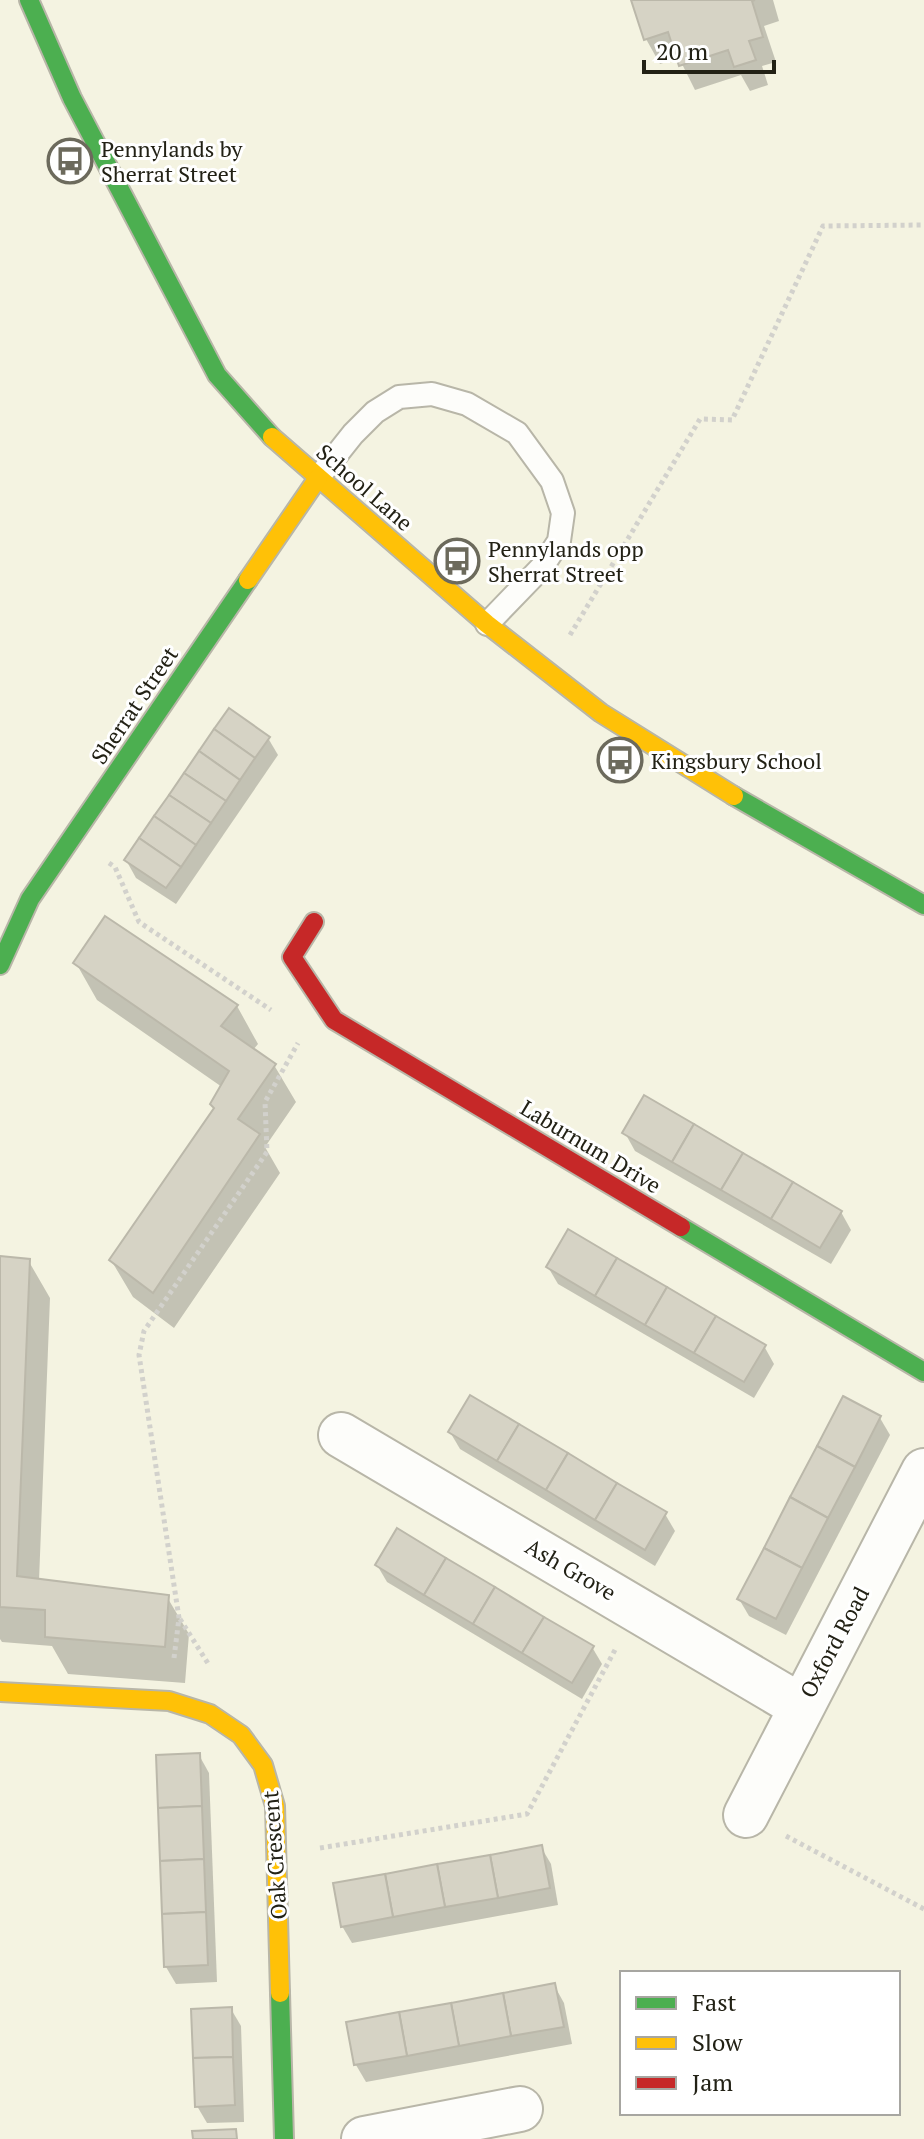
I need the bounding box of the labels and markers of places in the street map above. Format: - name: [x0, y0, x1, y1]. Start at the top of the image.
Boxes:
- place label: Pennylands by Sherrat Street: [101, 134, 243, 188]
- bus stop icon: Pennylands by Sherrat Street: [46, 137, 94, 185]
- place label: Pennylands opp Sherrat Street: [488, 534, 644, 588]
- bus stop icon: Pennylands opp Sherrat Street: [433, 537, 481, 585]
- bus stop icon: Kingsbury School: [596, 736, 644, 784]
- place label: Kingsbury School: [651, 746, 822, 775]

